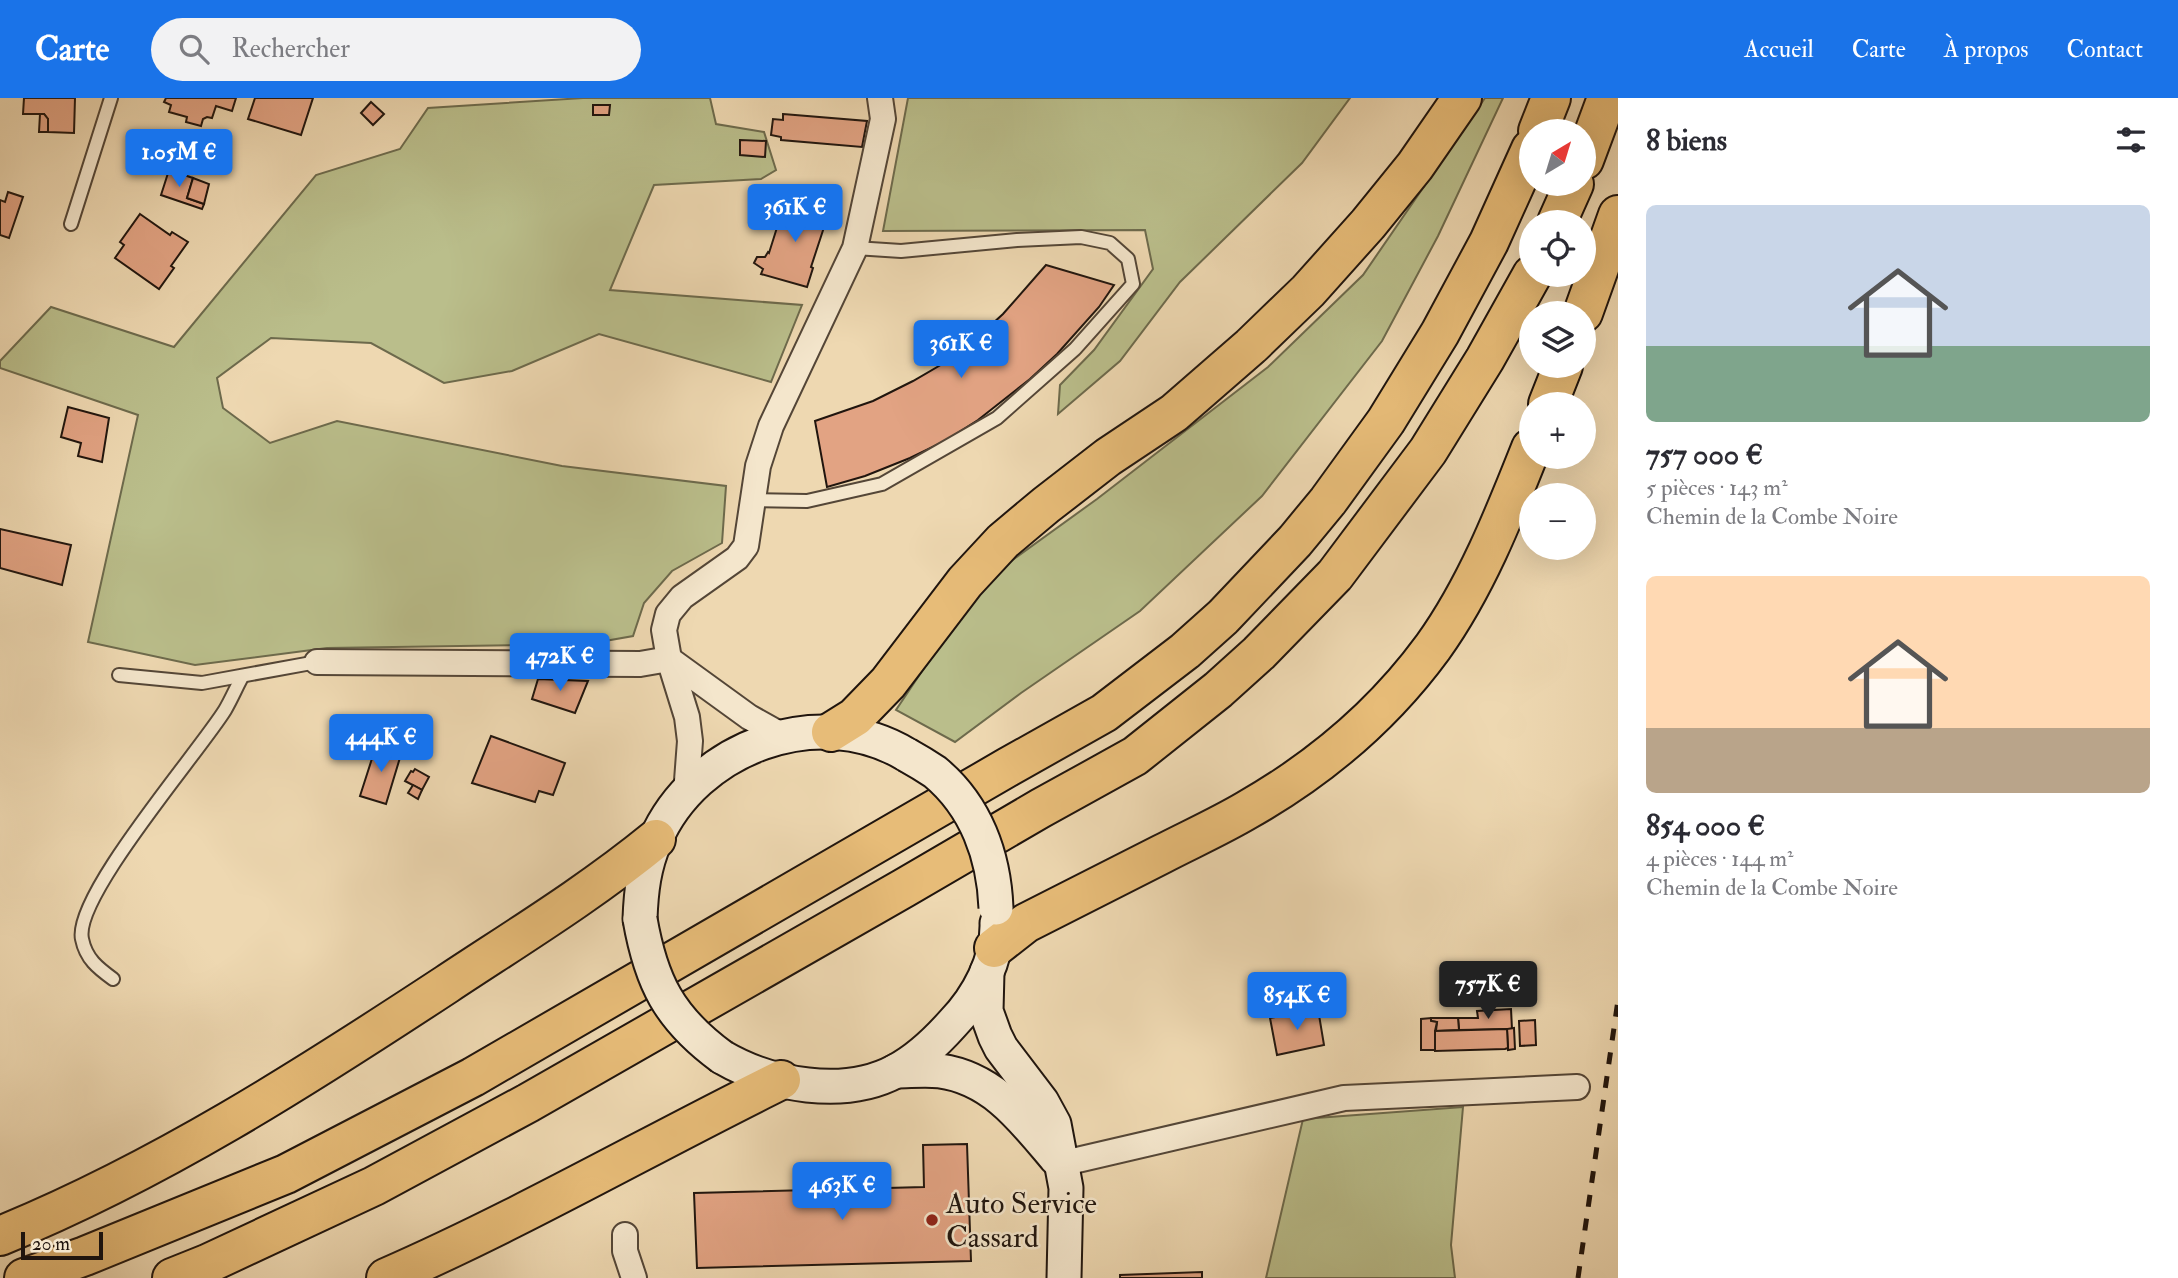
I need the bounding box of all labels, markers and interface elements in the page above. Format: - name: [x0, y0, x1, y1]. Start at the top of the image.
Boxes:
- search box: [151, 18, 641, 81]
- text: Carte: [35, 29, 109, 70]
- icon: search: [175, 30, 213, 68]
- text: Rechercher: [231, 33, 350, 65]
- text: Accueil: [1744, 34, 1814, 65]
- text: Carte: [1852, 34, 1906, 65]
- text: À propos: [1944, 34, 2029, 65]
- text: Contact: [2067, 34, 2143, 65]
- north arrow: [1519, 119, 1596, 196]
- map controls: [1519, 119, 1596, 560]
- icon: filters: [2112, 121, 2150, 159]
- text: 8 biens: [1646, 122, 1727, 159]
- pin: 1.05M €: [114, 130, 244, 189]
- text: 1.05M €: [141, 137, 217, 166]
- pin: 361K €: [738, 184, 852, 244]
- text: 361K €: [764, 192, 826, 221]
- button: locate: [1519, 210, 1596, 287]
- icon: home: [1835, 250, 1961, 376]
- button: layers: [1519, 301, 1596, 378]
- pin: 361K €: [904, 320, 1018, 380]
- text: 361K €: [930, 328, 992, 357]
- button: +: [1519, 392, 1596, 469]
- text: 757 000 €: [1646, 436, 1763, 473]
- text: 5 pièces · 143 m²: [1646, 473, 1788, 502]
- button: −: [1519, 483, 1596, 560]
- text: Chemin de la Combe Noire: [1646, 502, 1898, 531]
- icon: home: [1835, 621, 1961, 747]
- pin: 472K €: [503, 634, 617, 693]
- text: 472K €: [526, 641, 594, 670]
- pin: 444K €: [324, 714, 438, 774]
- text: 444K €: [345, 722, 417, 751]
- text: 854 000 €: [1646, 807, 1765, 844]
- text: 4 pièces · 144 m²: [1646, 844, 1794, 873]
- text: Chemin de la Combe Noire: [1646, 873, 1898, 902]
- pin: 757K €: [1431, 962, 1545, 1021]
- text: 757K €: [1455, 969, 1521, 998]
- pin: 854K €: [1240, 972, 1354, 1032]
- text: 854K €: [1263, 980, 1331, 1009]
- pin: 463K €: [785, 1162, 899, 1222]
- text: 463K €: [808, 1170, 876, 1199]
- place label: Auto Service Cassard: [945, 1185, 1097, 1256]
- marker: Auto Service Cassard: [924, 1212, 940, 1228]
- scale bar: [21, 1229, 103, 1261]
- text: 20 m: [32, 1232, 70, 1256]

